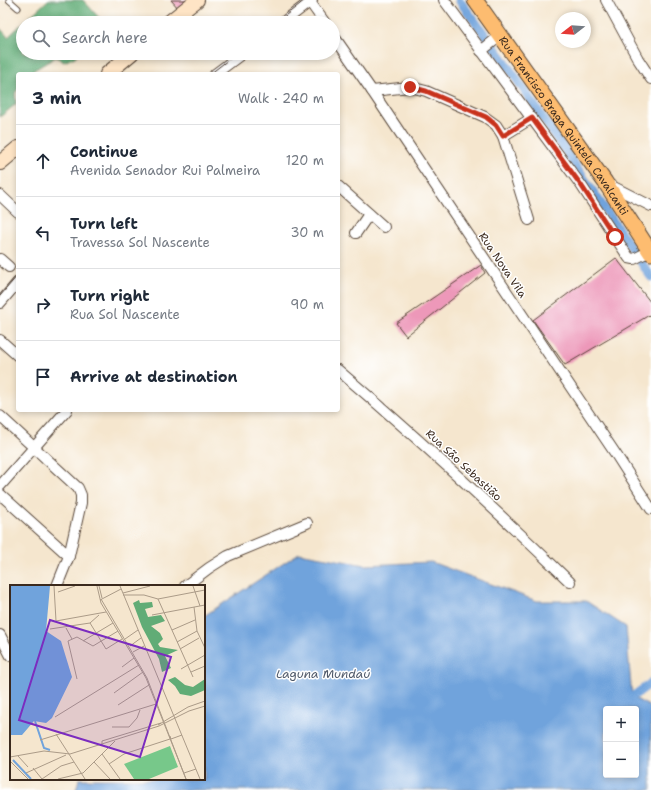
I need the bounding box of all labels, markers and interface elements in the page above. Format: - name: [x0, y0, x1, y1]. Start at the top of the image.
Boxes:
- north arrow: [555, 12, 591, 48]
- search box: [16, 16, 340, 60]
- icon: search: [30, 27, 52, 49]
- text: Search here: [62, 28, 148, 48]
- street label: Rua Francisco Braga Quintela Cavalcanti: [495, 33, 632, 218]
- route end: [401, 78, 419, 96]
- text: 3 min: [32, 87, 82, 109]
- text: Walk · 240 m: [238, 90, 324, 107]
- text: Continue: [70, 142, 138, 162]
- icon: ahead: [32, 150, 54, 172]
- text: 120 m: [286, 152, 324, 169]
- text: Avenida Senador Rui Palmeira: [70, 162, 260, 179]
- text: Turn left: [70, 214, 138, 234]
- icon: left: [32, 222, 54, 244]
- text: 30 m: [290, 224, 324, 241]
- route start: [606, 228, 624, 246]
- street label: Rua Nova Vila: [475, 230, 530, 301]
- text: Travessa Sol Nascente: [70, 234, 210, 251]
- text: Turn right: [70, 286, 150, 306]
- icon: right: [32, 294, 54, 316]
- text: 90 m: [290, 296, 324, 313]
- text: Rua Sol Nascente: [70, 306, 180, 323]
- icon: arrive: [32, 366, 54, 388]
- text: Arrive at destination: [70, 367, 238, 387]
- street label: Rua São Sebastião: [422, 426, 505, 505]
- inset map: [10, 585, 205, 780]
- water label: Laguna Mundaú: [276, 666, 370, 682]
- map controls: [603, 706, 639, 778]
- button: +: [603, 706, 639, 742]
- button: −: [603, 742, 639, 778]

